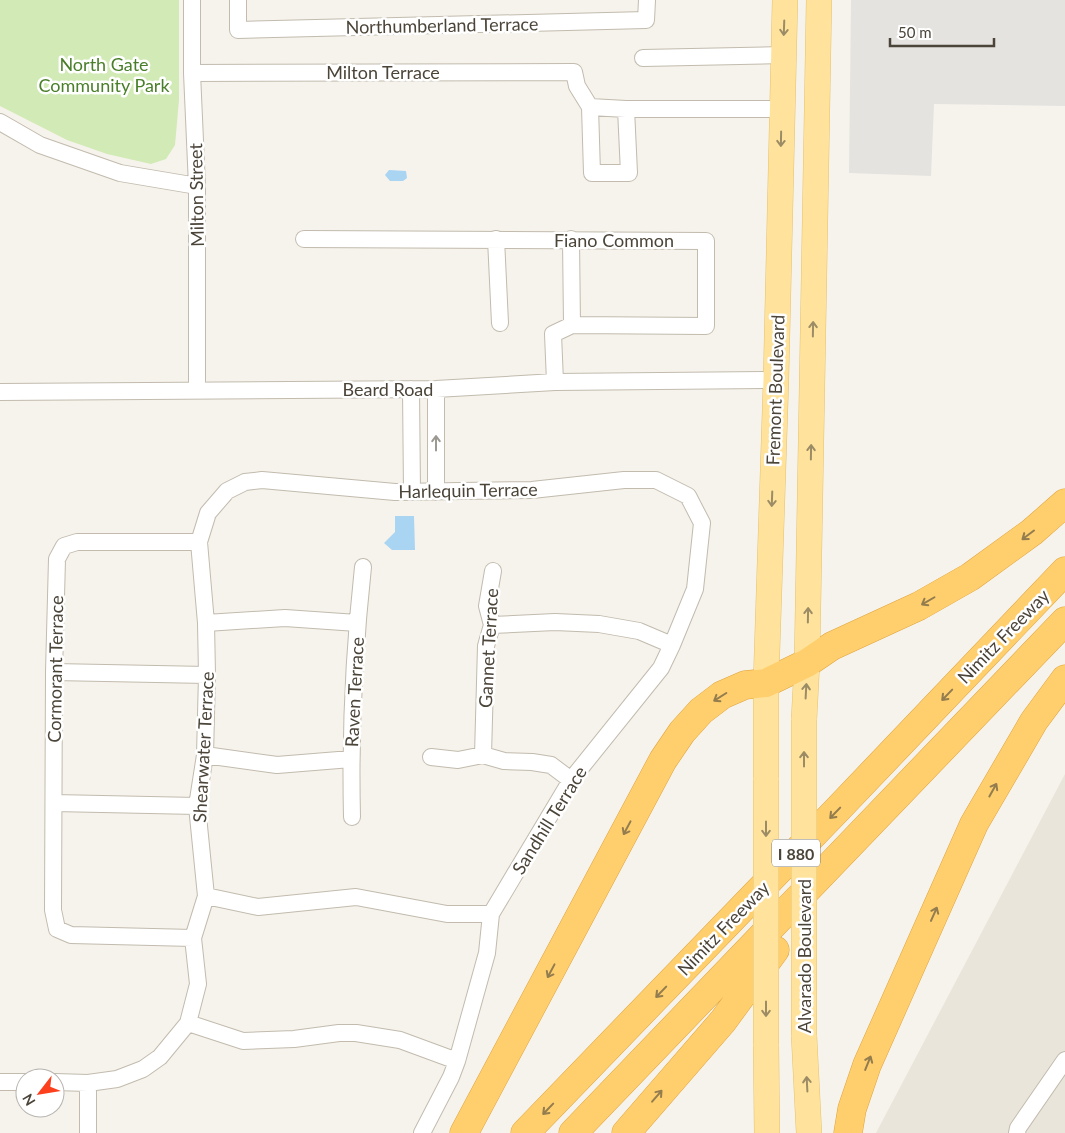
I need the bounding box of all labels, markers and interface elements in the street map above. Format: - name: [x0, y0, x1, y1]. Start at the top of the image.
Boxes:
- street label: Northumberland Terrace: [345, 12, 539, 38]
- scale bar: [890, 15, 994, 47]
- one-way arrow: [779, 19, 788, 35]
- text: 50 m: [898, 23, 932, 41]
- park label: North Gate Community Park: [38, 53, 170, 96]
- street label: Milton Terrace: [326, 61, 440, 83]
- one-way arrow: [776, 130, 786, 147]
- street label: Milton Street: [184, 142, 208, 247]
- street label: Fiano Common: [554, 229, 674, 251]
- street label: Fremont Boulevard: [761, 314, 789, 466]
- one-way arrow: [809, 322, 818, 338]
- street label: Beard Road: [343, 378, 433, 400]
- one-way arrow: [431, 435, 441, 452]
- one-way arrow: [806, 445, 816, 461]
- street label: Harlequin Terrace: [398, 478, 538, 502]
- one-way arrow: [767, 491, 777, 507]
- one-way arrow: [1022, 529, 1035, 540]
- street label: Nimitz Freeway: [952, 584, 1054, 688]
- street label: Gannet Terrace: [474, 588, 502, 708]
- street label: Cormorant Terrace: [43, 595, 67, 743]
- one-way arrow: [921, 597, 935, 607]
- one-way arrow: [803, 607, 812, 623]
- street label: Raven Terrace: [340, 636, 368, 748]
- street label: Shearwater Terrace: [188, 671, 218, 823]
- one-way arrow: [801, 684, 810, 700]
- one-way arrow: [941, 689, 953, 701]
- one-way arrow: [714, 692, 728, 702]
- one-way arrow: [799, 751, 809, 768]
- street label: Sandhill Terrace: [507, 762, 591, 878]
- one-way arrow: [988, 782, 998, 797]
- one-way arrow: [829, 806, 841, 819]
- one-way arrow: [622, 820, 632, 834]
- one-way arrow: [761, 820, 771, 837]
- road number: I 880: [772, 840, 820, 866]
- street label: Nimitz Freeway: [672, 876, 774, 980]
- street label: Alvarado Boulevard: [793, 879, 815, 1033]
- one-way arrow: [929, 907, 939, 922]
- one-way arrow: [546, 963, 555, 978]
- one-way arrow: [655, 986, 667, 998]
- one-way arrow: [761, 1000, 771, 1017]
- one-way arrow: [864, 1056, 873, 1071]
- north arrow: [15, 1068, 65, 1118]
- one-way arrow: [802, 1077, 811, 1093]
- one-way arrow: [652, 1089, 663, 1102]
- text: N: [18, 1091, 38, 1109]
- one-way arrow: [542, 1103, 554, 1115]

